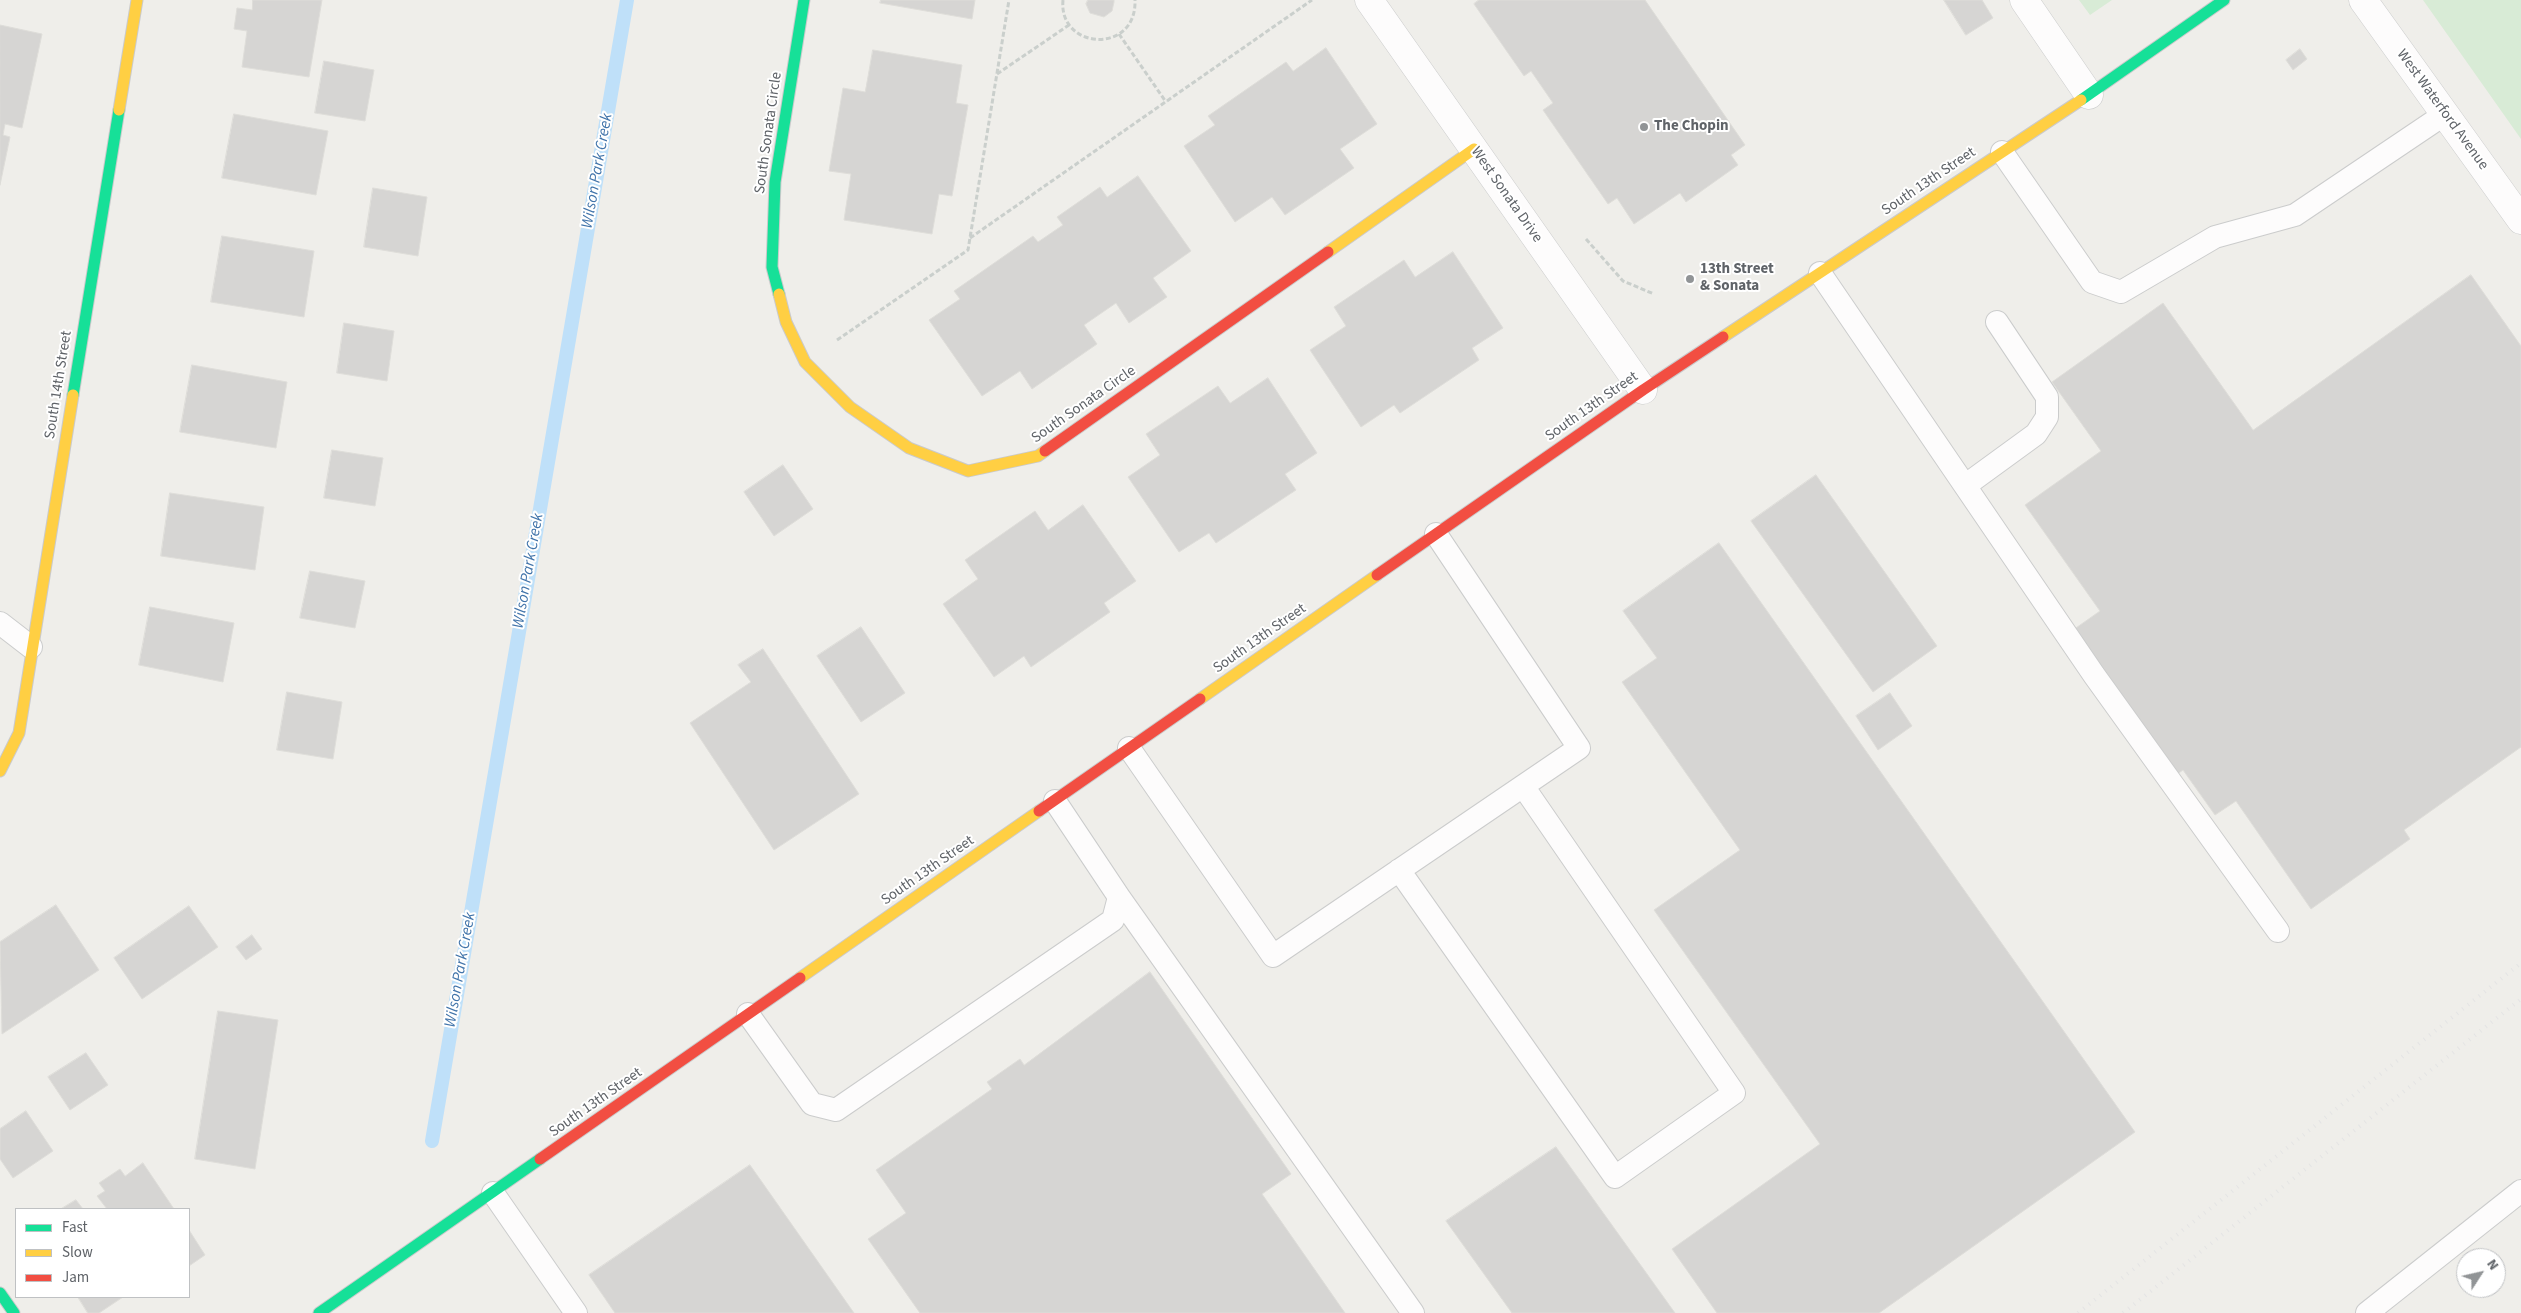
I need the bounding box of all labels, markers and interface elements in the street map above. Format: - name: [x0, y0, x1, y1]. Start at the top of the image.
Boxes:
- street label: West Waterford Avenue: [2392, 46, 2492, 174]
- street label: South Sonata Circle: [752, 71, 786, 195]
- water label: Wilson Park Creek: [578, 112, 618, 230]
- place label: The Chopin: [1654, 118, 1729, 136]
- marker: The Chopin: [1638, 121, 1650, 133]
- street label: West Sonata Drive: [1466, 144, 1546, 246]
- street label: South 13th Street: [1879, 144, 1979, 220]
- place label: 13th Street & Sonata: [1700, 261, 1774, 296]
- marker: 13th Street & Sonata: [1684, 273, 1696, 285]
- street label: South 14th Street: [42, 330, 76, 440]
- street label: South Sonata Circle: [1028, 362, 1140, 448]
- street label: South 13th Street: [1542, 368, 1642, 446]
- water label: Wilson Park Creek: [509, 512, 549, 630]
- street label: South 13th Street: [1210, 600, 1310, 678]
- street label: South 13th Street: [878, 832, 978, 910]
- water label: Wilson Park Creek: [441, 911, 481, 1029]
- street label: South 13th Street: [546, 1064, 646, 1142]
- legend: [15, 1208, 190, 1298]
- text: Fast: [62, 1217, 88, 1238]
- text: Slow: [62, 1242, 93, 1263]
- north arrow: [2456, 1248, 2506, 1298]
- text: N: [2482, 1255, 2503, 1275]
- text: Jam: [62, 1267, 89, 1288]

